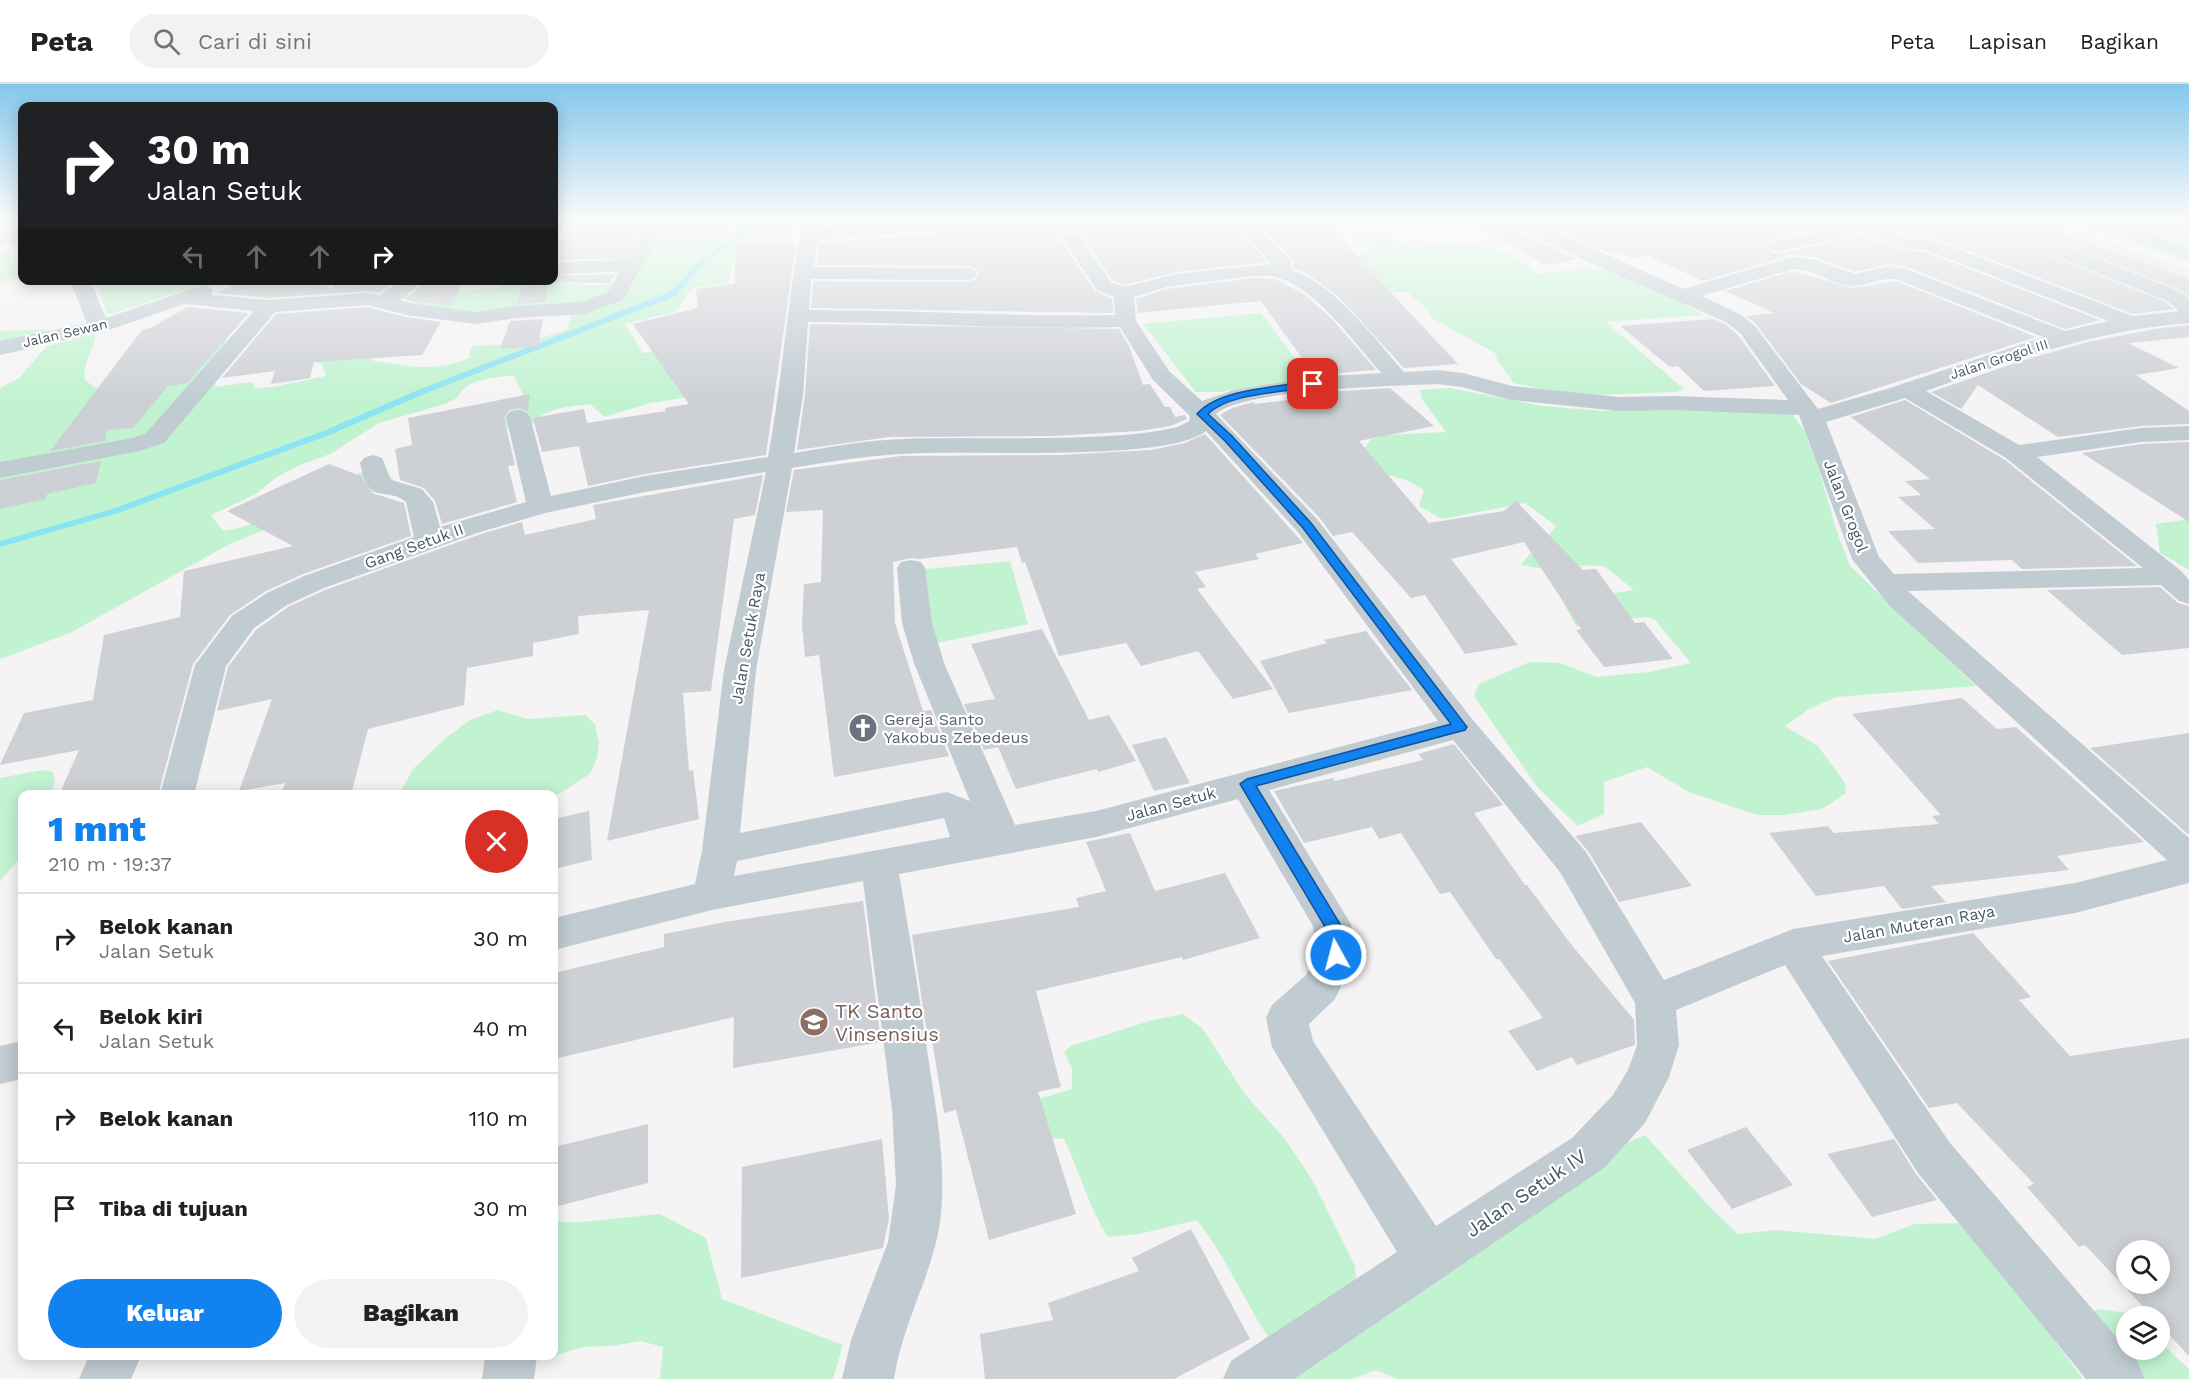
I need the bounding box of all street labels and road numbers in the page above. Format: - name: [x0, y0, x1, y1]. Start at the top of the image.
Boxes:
- street label: Jalan Sewan: [21, 316, 109, 350]
- street label: Jalan Grogol III: [1948, 336, 2050, 382]
- street label: Jalan Grogol: [1820, 457, 1872, 555]
- street label: Gang Setuk II: [362, 519, 466, 573]
- street label: Jalan Setuk Raya: [727, 571, 769, 705]
- street label: Jalan Setuk: [1124, 783, 1218, 825]
- street label: Jalan Muteran Raya: [1842, 901, 1996, 947]
- street label: Jalan Setuk IV: [1461, 1144, 1591, 1242]

